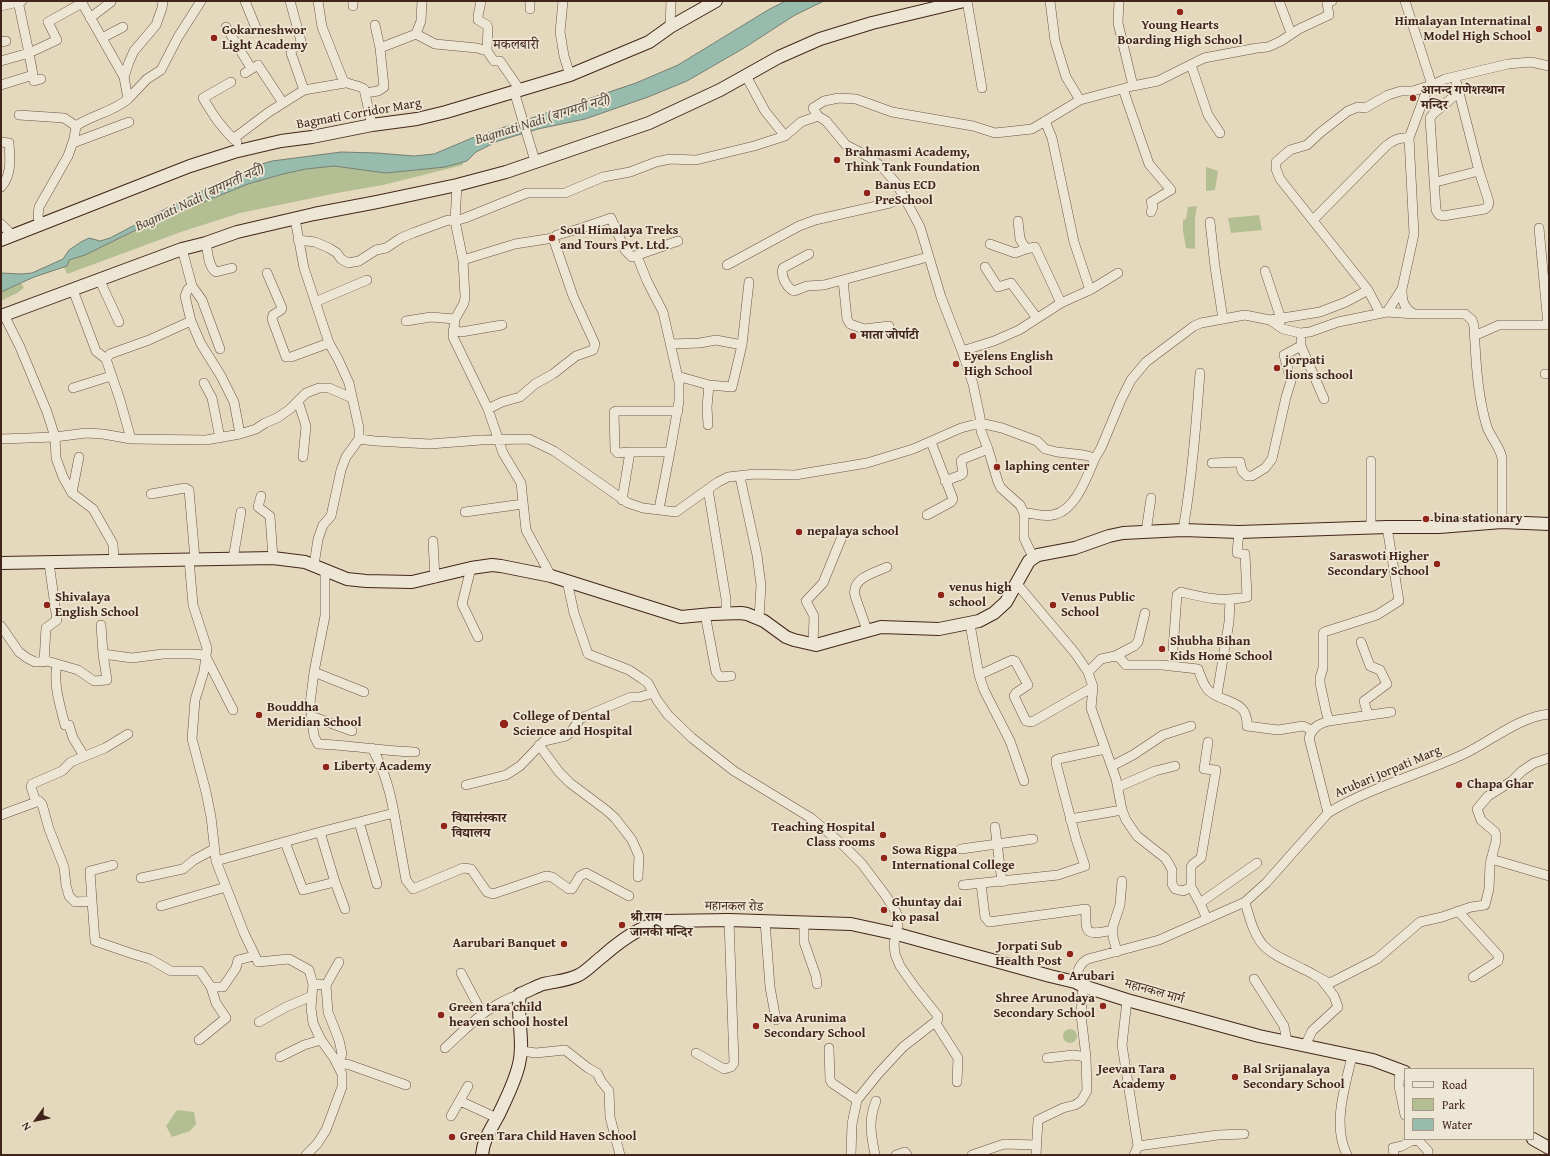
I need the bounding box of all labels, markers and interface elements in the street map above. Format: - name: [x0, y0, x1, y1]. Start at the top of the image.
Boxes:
- marker: Young Hearts Boarding High School: [1175, 7, 1185, 17]
- place label: Himalayan Internatinal Model High School: [1395, 14, 1531, 45]
- place label: Young Hearts Boarding High School: [1118, 18, 1242, 49]
- place label: Gokarneshwor Light Academy: [222, 23, 308, 54]
- marker: Himalayan Internatinal Model High School: [1534, 24, 1544, 34]
- marker: Gokarneshwor Light Academy: [209, 33, 219, 43]
- district label: मकलबारी: [493, 37, 539, 53]
- place label: आनन्द गणेशस्थान मन्दिर: [1421, 83, 1505, 114]
- water label: Bagmati Nadi (बागमती नदी): [473, 91, 613, 149]
- marker: आनन्द गणेशस्थान मन्दिर: [1408, 93, 1418, 103]
- street label: Bagmati Corridor Marg: [295, 95, 423, 133]
- place label: Brahmasmi Academy, Think Tank Foundation: [845, 145, 980, 176]
- marker: Brahmasmi Academy, Think Tank Foundation: [832, 155, 842, 165]
- water label: Bagmati Nadi (बागमती नदी): [133, 161, 267, 235]
- place label: Banus ECD PreSchool: [875, 178, 936, 209]
- marker: Banus ECD PreSchool: [862, 188, 872, 198]
- place label: Soul Himalaya Treks and Tours Pvt. Ltd.: [560, 223, 678, 254]
- marker: Soul Himalaya Treks and Tours Pvt. Ltd.: [547, 233, 557, 243]
- place label: माता जोर्पाटी: [861, 328, 919, 344]
- marker: माता जोर्पाटी: [848, 331, 858, 341]
- place label: Eyelens English High School: [964, 349, 1053, 380]
- place label: jorpati lions school: [1285, 353, 1353, 384]
- marker: Eyelens English High School: [951, 359, 961, 369]
- marker: jorpati lions school: [1272, 363, 1282, 373]
- place label: laphing center: [1005, 459, 1090, 475]
- marker: laphing center: [992, 462, 1002, 472]
- place label: bina stationary: [1434, 511, 1522, 527]
- marker: bina stationary: [1421, 514, 1431, 524]
- place label: nepalaya school: [807, 524, 899, 540]
- marker: nepalaya school: [794, 527, 804, 537]
- place label: Saraswoti Higher Secondary School: [1327, 549, 1429, 580]
- marker: Saraswoti Higher Secondary School: [1432, 559, 1442, 569]
- place label: venus high school: [949, 580, 1012, 611]
- place label: Shivalaya English School: [55, 590, 139, 621]
- marker: venus high school: [936, 590, 946, 600]
- place label: Venus Public School: [1061, 590, 1135, 621]
- marker: Shivalaya English School: [42, 600, 52, 610]
- marker: Venus Public School: [1048, 600, 1058, 610]
- place label: Shubha Bihan Kids Home School: [1170, 634, 1273, 665]
- marker: Shubha Bihan Kids Home School: [1157, 644, 1167, 654]
- place label: Bouddha Meridian School: [267, 700, 361, 731]
- place label: College of Dental Science and Hospital: [513, 709, 632, 740]
- marker: Bouddha Meridian School: [254, 710, 264, 720]
- marker: College of Dental Science and Hospital: [498, 718, 510, 730]
- street label: Arubari Jorpati Marg: [1332, 743, 1444, 801]
- place label: Liberty Academy: [334, 759, 431, 775]
- marker: Liberty Academy: [321, 762, 331, 772]
- place label: Chapa Ghar: [1467, 777, 1534, 793]
- marker: Chapa Ghar: [1454, 780, 1464, 790]
- place label: विद्यासंस्कार विद्यालय: [452, 811, 506, 842]
- place label: Teaching Hospital Class rooms: [771, 820, 875, 851]
- marker: विद्यासंस्कार विद्यालय: [439, 821, 449, 831]
- marker: Teaching Hospital Class rooms: [878, 830, 888, 840]
- place label: Sowa Rigpa International College: [892, 843, 1015, 874]
- marker: Sowa Rigpa International College: [879, 853, 889, 863]
- place label: Ghuntay dai ko pasal: [892, 895, 962, 926]
- street label: महानकल रोड: [705, 899, 763, 915]
- marker: Ghuntay dai ko pasal: [879, 905, 889, 915]
- place label: श्री राम जानकी मन्दिर: [630, 910, 693, 941]
- marker: श्री राम जानकी मन्दिर: [617, 920, 627, 930]
- place label: Aarubari Banquet: [453, 936, 556, 952]
- marker: Aarubari Banquet: [559, 939, 569, 949]
- place label: Jorpati Sub Health Post: [995, 939, 1062, 970]
- marker: Jorpati Sub Health Post: [1065, 949, 1075, 959]
- place label: Arubari: [1069, 969, 1115, 985]
- marker: Arubari: [1056, 972, 1066, 982]
- street label: महानकल मार्ग: [1122, 976, 1186, 1008]
- place label: Shree Arunodaya Secondary School: [993, 991, 1095, 1022]
- place label: Green tara child heaven school hostel: [449, 1000, 568, 1031]
- marker: Shree Arunodaya Secondary School: [1098, 1001, 1108, 1011]
- marker: Green tara child heaven school hostel: [436, 1010, 446, 1020]
- place label: Nava Arunima Secondary School: [764, 1011, 866, 1042]
- marker: Nava Arunima Secondary School: [751, 1021, 761, 1031]
- place label: Jeevan Tara Academy: [1098, 1062, 1165, 1093]
- place label: Bal Srijanalaya Secondary School: [1243, 1062, 1345, 1093]
- legend: [1404, 1068, 1534, 1140]
- marker: Jeevan Tara Academy: [1168, 1072, 1178, 1082]
- marker: Bal Srijanalaya Secondary School: [1230, 1072, 1240, 1082]
- text: Road: [1442, 1076, 1467, 1093]
- text: Park: [1442, 1096, 1465, 1113]
- north arrow: [16, 1100, 56, 1140]
- text: Water: [1442, 1116, 1472, 1133]
- text: N: [17, 1119, 35, 1134]
- place label: Green Tara Child Haven School: [460, 1129, 637, 1145]
- marker: Green Tara Child Haven School: [447, 1132, 457, 1142]

